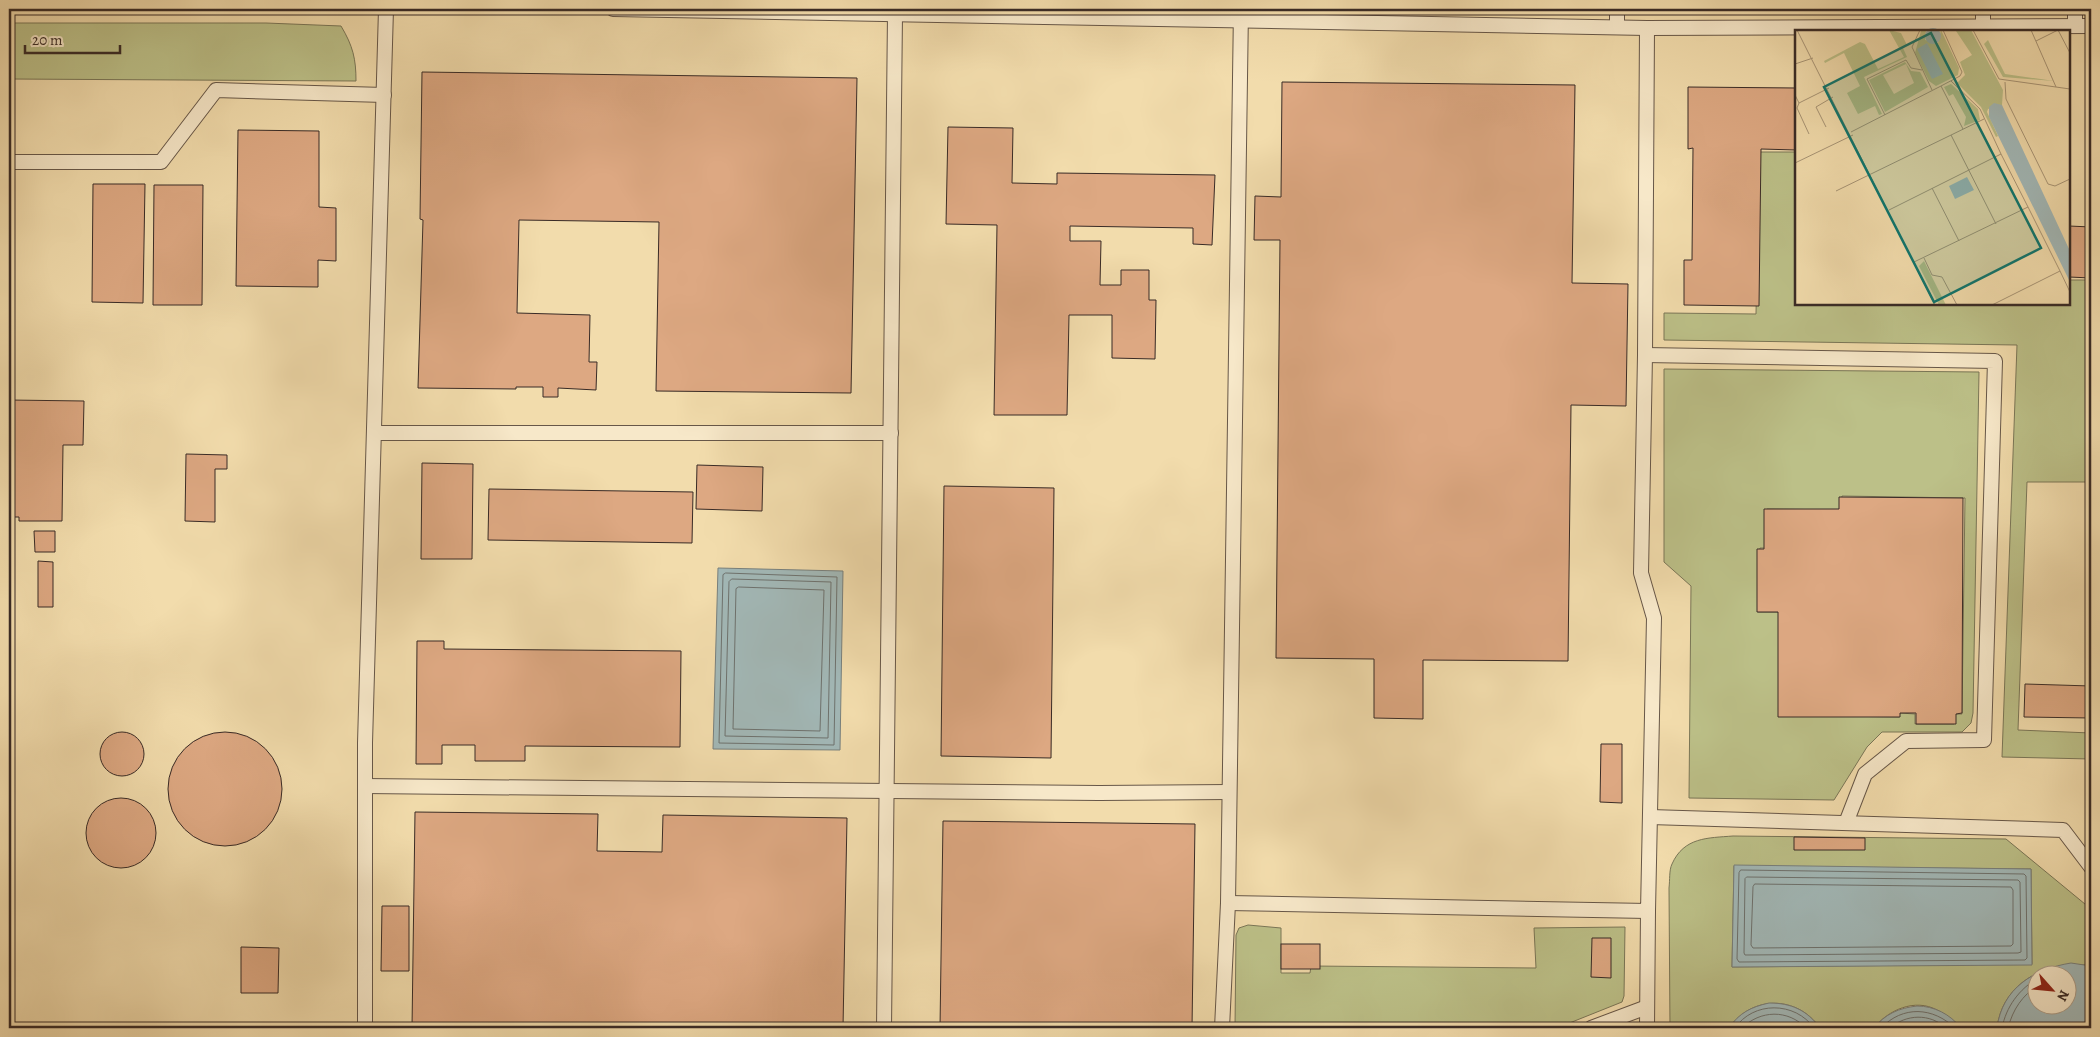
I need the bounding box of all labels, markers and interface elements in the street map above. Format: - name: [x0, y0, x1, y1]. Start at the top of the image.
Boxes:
- scale bar: [25, 22, 120, 54]
- text: 20 m: [32, 30, 63, 50]
- inset map: [1795, 30, 2070, 305]
- north arrow: [2028, 964, 2078, 1014]
- text: N: [2052, 987, 2074, 1005]

